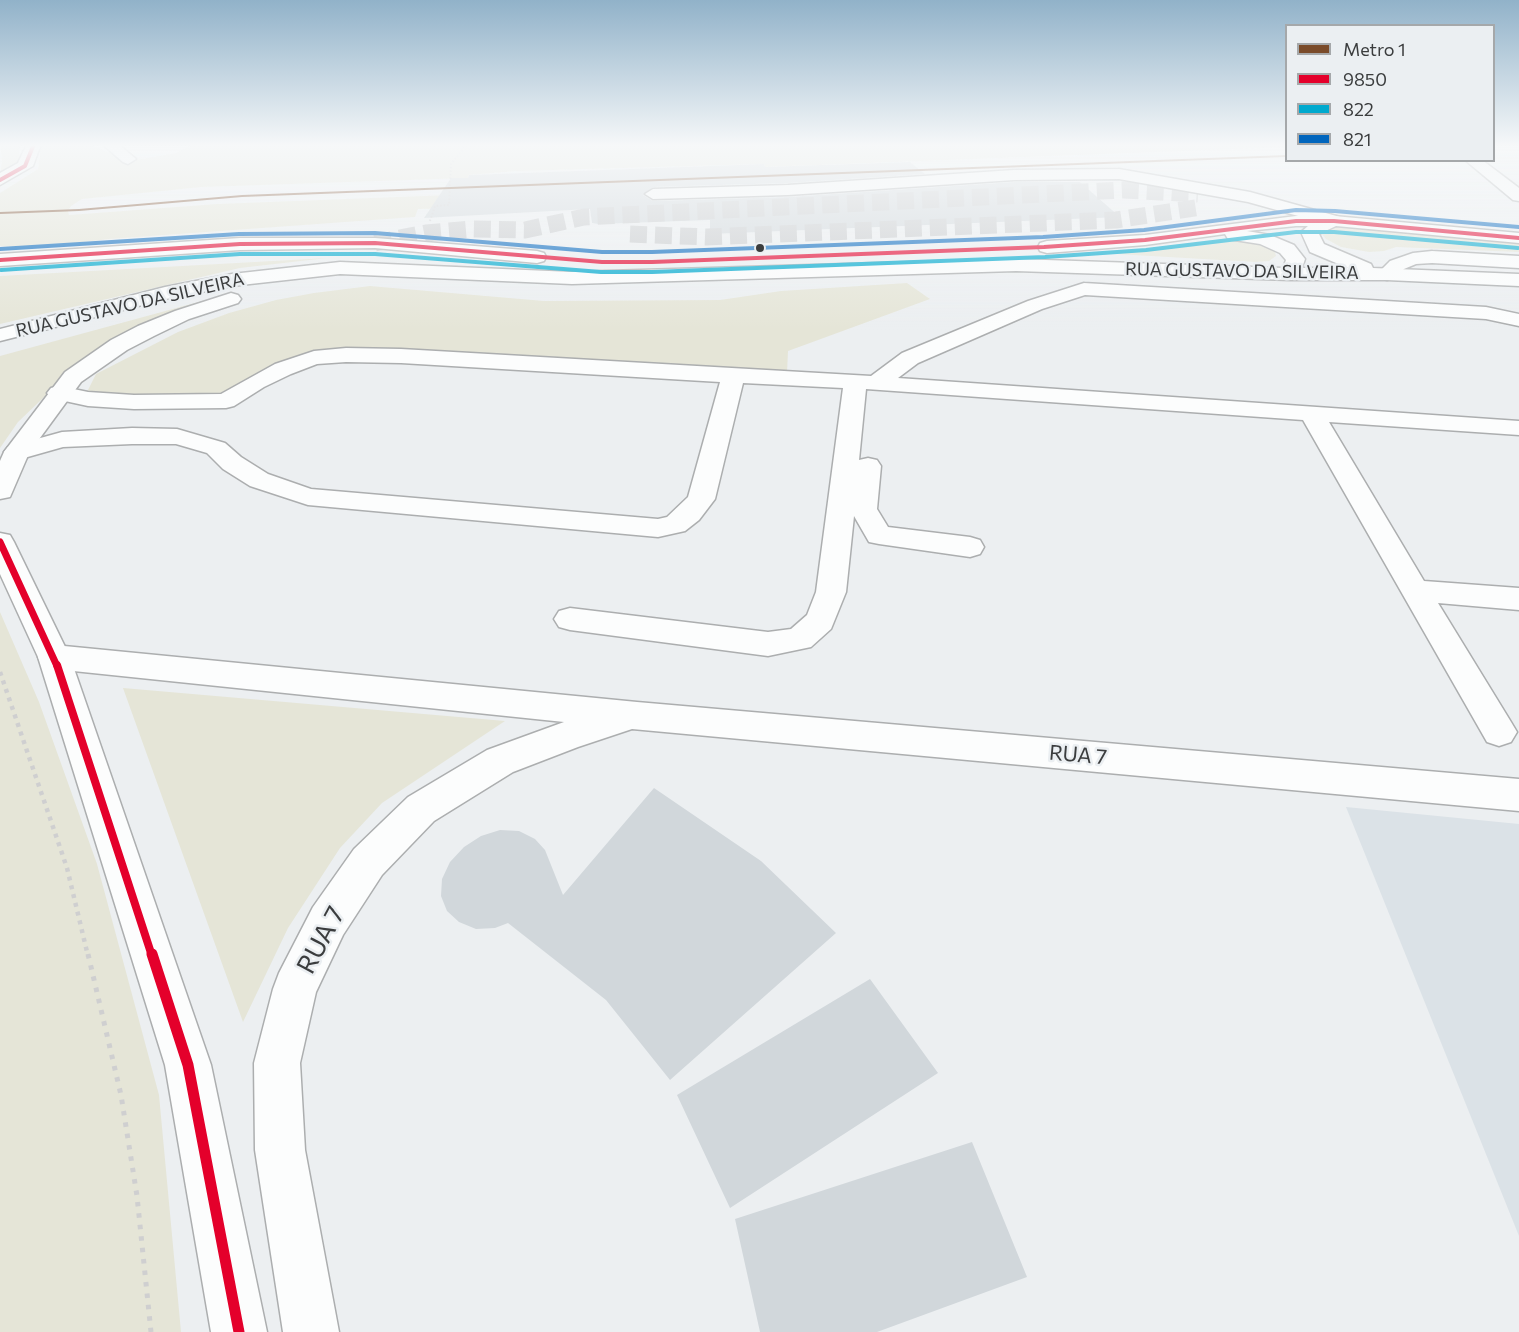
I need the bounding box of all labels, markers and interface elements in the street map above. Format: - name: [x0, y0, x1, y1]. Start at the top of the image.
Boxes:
- legend: [1285, 24, 1495, 162]
- text: Metro 1: [1343, 38, 1406, 60]
- text: 9850: [1343, 68, 1387, 90]
- text: 822: [1343, 98, 1374, 120]
- text: 821: [1343, 128, 1372, 150]
- unlabelled marker: [754, 242, 766, 254]
- street label: RUA GUSTAVO DA SILVEIRA: [1125, 258, 1359, 284]
- street label: RUA GUSTAVO DA SILVEIRA: [14, 268, 246, 342]
- street label: RUA 7: [1048, 740, 1108, 770]
- street label: RUA 7: [290, 901, 352, 979]

